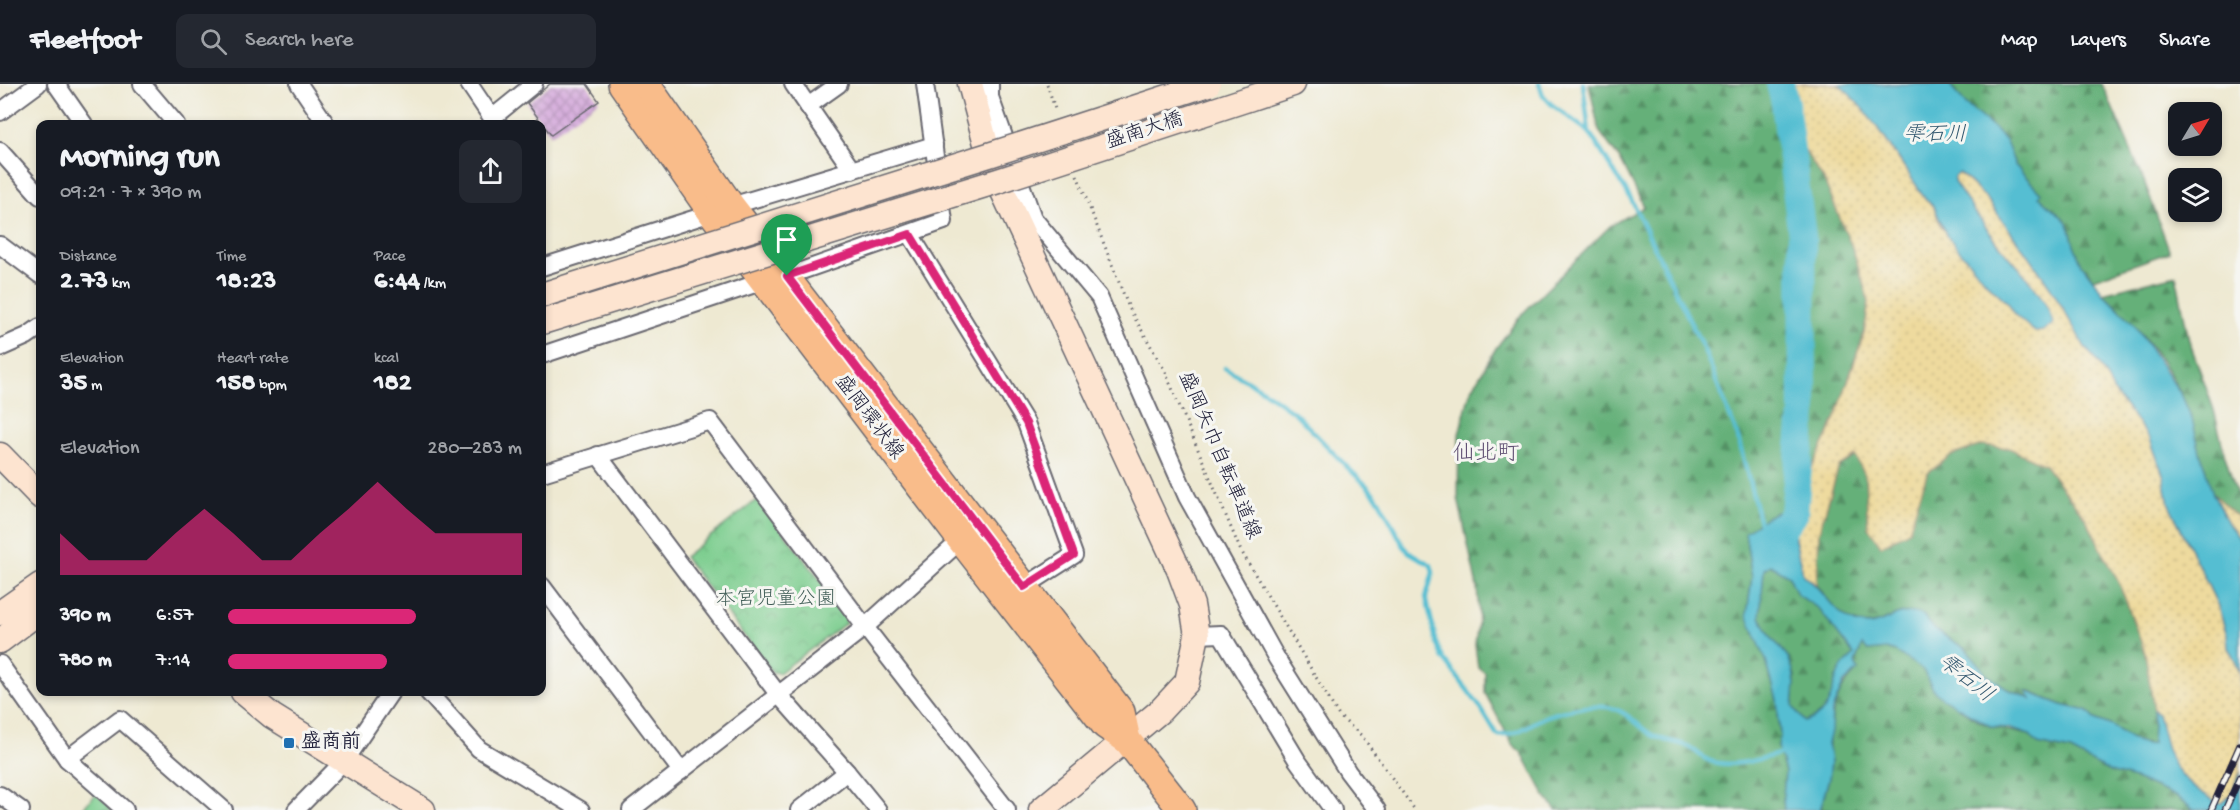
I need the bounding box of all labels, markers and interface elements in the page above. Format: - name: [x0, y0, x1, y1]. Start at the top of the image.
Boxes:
- search box: [176, 14, 596, 68]
- text: Fleetfoot: [30, 25, 140, 58]
- icon: search: [197, 25, 230, 58]
- text: Search here: [245, 28, 353, 54]
- text: Map: [2001, 29, 2037, 54]
- text: Layers: [2070, 29, 2126, 54]
- text: Share: [2159, 29, 2210, 54]
- north arrow: [2168, 102, 2222, 156]
- map controls: [2168, 102, 2222, 222]
- street label: 盛南大橋: [1103, 107, 1187, 155]
- water label: 雫石川: [1904, 123, 1967, 149]
- text: Morning run: [60, 140, 220, 178]
- button: share: [459, 140, 522, 203]
- button: layers: [2168, 168, 2222, 222]
- text: 09:21 · 7 × 390 m: [60, 182, 202, 205]
- pin: [761, 214, 812, 276]
- icon: arrive: [770, 223, 803, 256]
- text: Distance: [60, 248, 117, 267]
- text: Time: [217, 248, 246, 267]
- text: Pace: [374, 248, 405, 267]
- text: 2.73: [60, 267, 108, 298]
- text: 18:23: [217, 267, 276, 298]
- text: 6:44: [374, 267, 420, 298]
- text: km: [108, 275, 130, 294]
- text: /km: [420, 275, 446, 294]
- text: Elevation: [60, 350, 124, 369]
- text: Heart rate: [217, 350, 289, 369]
- text: kcal: [374, 350, 399, 369]
- street label: 盛岡矢巾自転車道線: [1172, 368, 1266, 543]
- text: 35: [60, 369, 87, 400]
- text: 158: [217, 369, 255, 400]
- text: 182: [374, 369, 412, 400]
- street label: 盛岡環状線: [829, 370, 909, 465]
- text: m: [87, 377, 102, 396]
- text: bpm: [255, 377, 287, 396]
- text: Elevation: [60, 438, 140, 461]
- text: 280–283 m: [428, 438, 522, 461]
- district label: 仙北町: [1453, 441, 1519, 468]
- park label: 本宮児童公園: [716, 587, 836, 612]
- text: 390 m: [60, 605, 111, 628]
- text: 6:57: [156, 605, 193, 628]
- text: 780 m: [60, 650, 112, 673]
- text: 7:14: [156, 650, 190, 673]
- water label: 雫石川: [1932, 650, 1998, 709]
- place label: 盛商前: [301, 730, 361, 755]
- marker: 盛商前: [282, 736, 296, 750]

